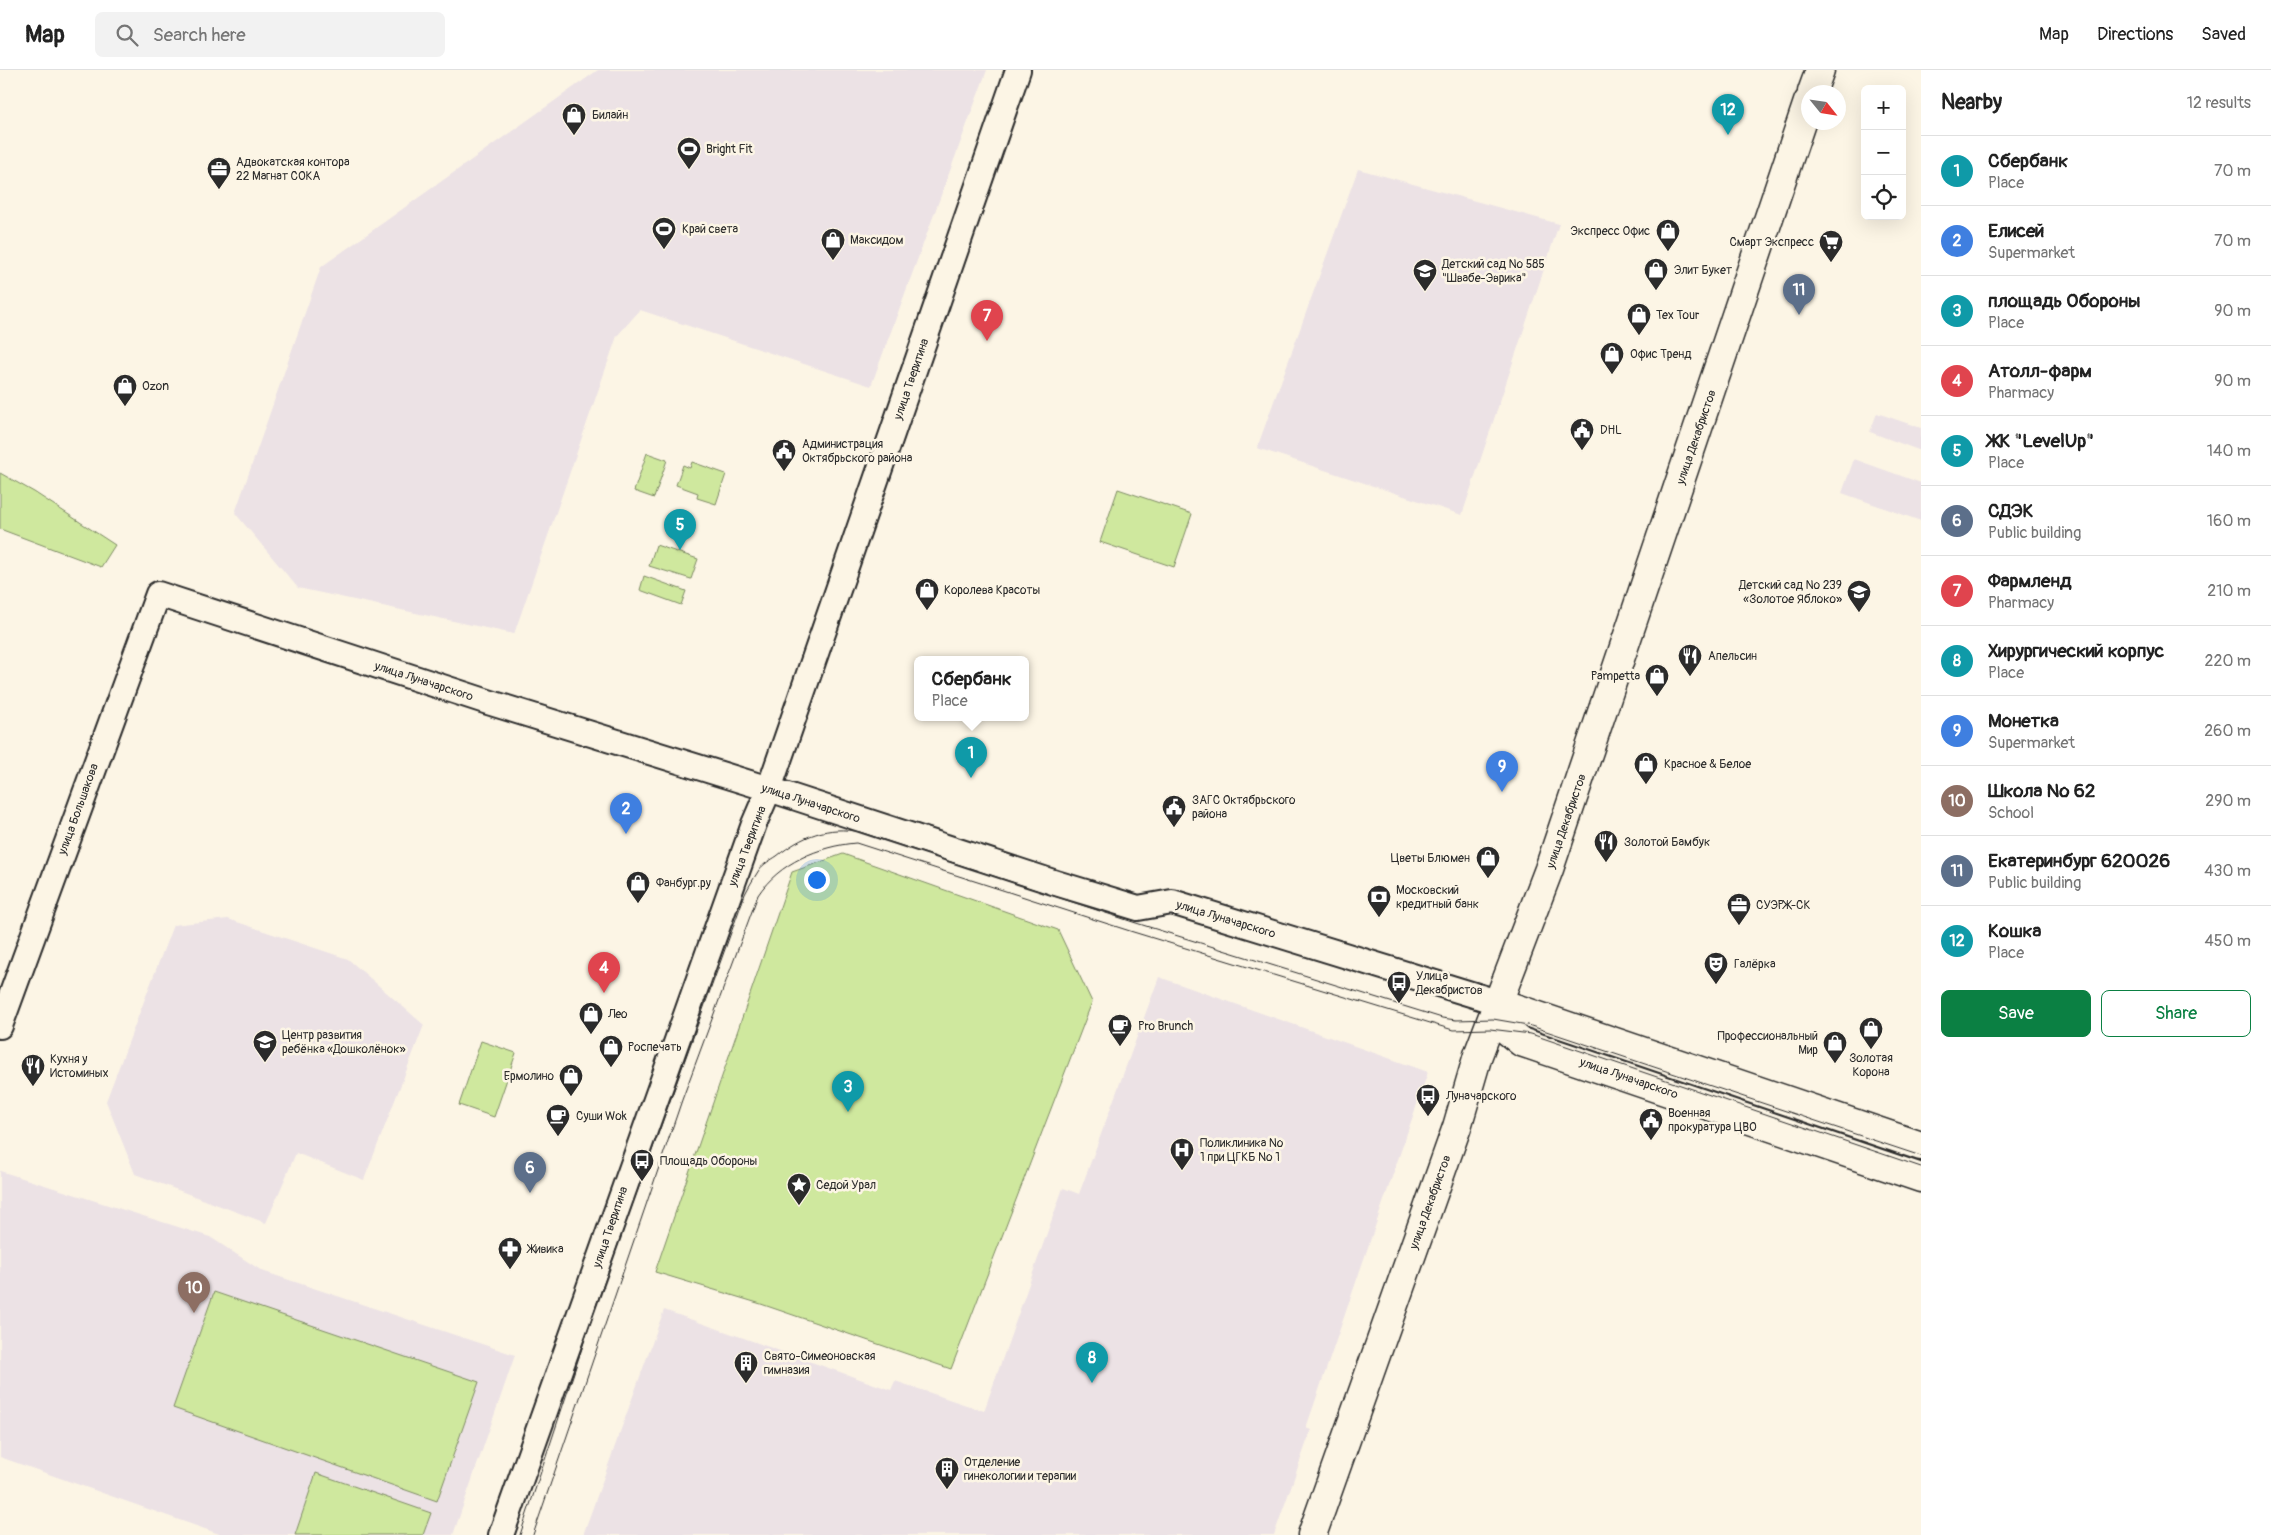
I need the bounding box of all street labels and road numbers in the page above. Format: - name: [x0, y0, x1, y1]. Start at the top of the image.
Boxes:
- street label: улица Тверитина: [890, 336, 933, 423]
- street label: улица Декабристов: [1673, 388, 1720, 487]
- street label: улица Луначарского: [372, 658, 476, 705]
- street label: улица Большакова: [55, 761, 102, 858]
- street label: улица Декабристов: [1543, 772, 1590, 871]
- street label: улица Луначарского: [759, 780, 863, 827]
- street label: улица Тверитина: [725, 803, 770, 889]
- street label: улица Луначарского: [1173, 897, 1278, 942]
- street label: улица Луначарского: [1577, 1054, 1680, 1103]
- street label: улица Декабристов: [1406, 1153, 1455, 1252]
- street label: улица Тверитина: [589, 1184, 632, 1271]

